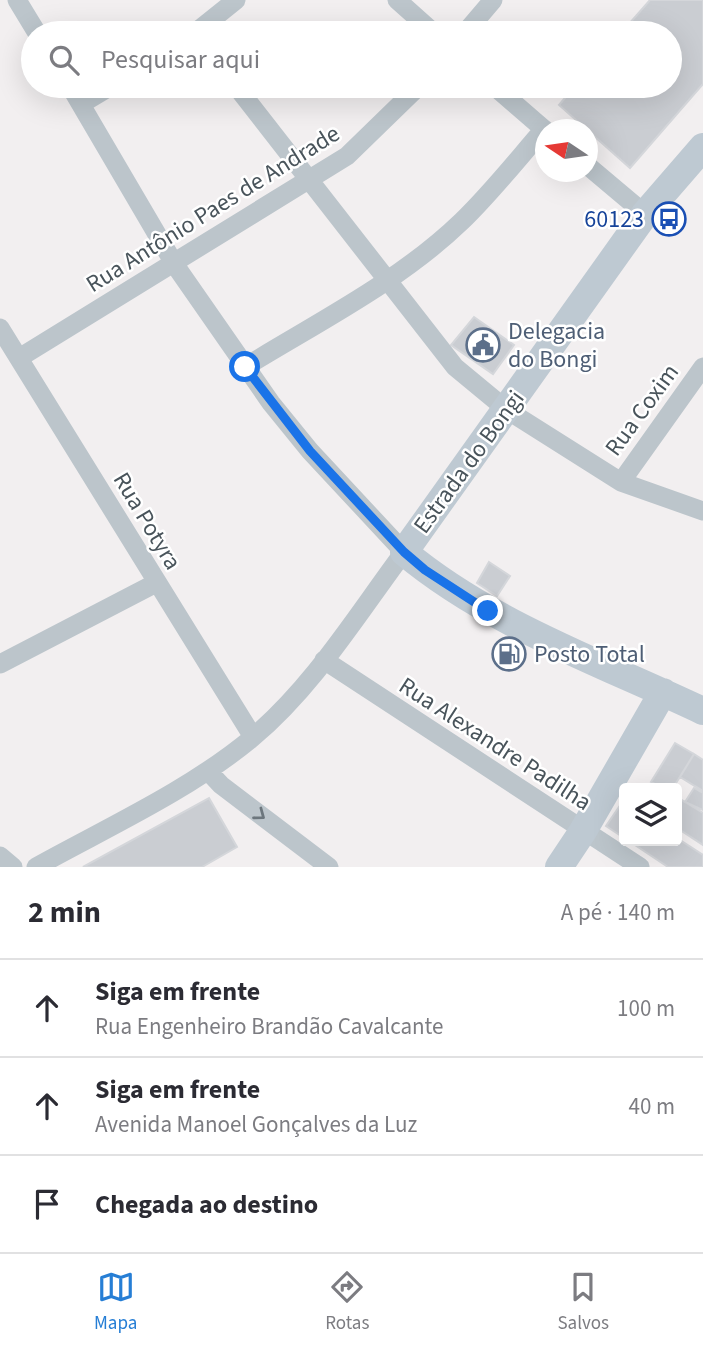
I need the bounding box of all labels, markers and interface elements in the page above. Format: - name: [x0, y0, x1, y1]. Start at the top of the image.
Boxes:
- search box: [21, 21, 682, 98]
- icon: search: [45, 41, 83, 79]
- text: Pesquisar aqui: [101, 41, 260, 78]
- street label: Rua Antônio Paes de Andrade: [79, 116, 347, 302]
- north arrow: [535, 119, 598, 182]
- bus stop icon: 60123: [650, 200, 688, 238]
- place label: 60123: [584, 202, 644, 237]
- place label: Delegacia do Bongi: [508, 314, 605, 377]
- public building icon: Delegacia do Bongi: [464, 326, 502, 364]
- route start: [229, 351, 260, 382]
- street label: Rua Coxim: [597, 357, 687, 463]
- street label: Estrada do Bongi: [405, 383, 533, 541]
- street label: Rua Potyra: [104, 466, 190, 576]
- route end: [472, 595, 503, 626]
- fuel station icon: Posto Total: [490, 635, 528, 673]
- place label: Posto Total: [534, 637, 645, 672]
- street label: Rua Alexandre Padilha: [392, 668, 598, 820]
- map controls: [619, 783, 682, 846]
- button: layers: [619, 783, 682, 846]
- one-way arrow: [253, 807, 265, 819]
- text: 2 min: [28, 891, 101, 934]
- text: A pé · 140 m: [561, 896, 675, 929]
- text: Siga em frente: [95, 973, 260, 1010]
- icon: ahead: [28, 989, 66, 1027]
- text: 100 m: [617, 992, 675, 1025]
- text: Rua Engenheiro Brandão Cavalcante: [95, 1010, 443, 1043]
- text: Siga em frente: [95, 1071, 260, 1108]
- icon: ahead: [28, 1087, 66, 1125]
- text: 40 m: [628, 1090, 675, 1123]
- text: Avenida Manoel Gonçalves da Luz: [95, 1108, 417, 1141]
- icon: arrive: [28, 1185, 66, 1223]
- text: Chegada ao destino: [95, 1186, 318, 1223]
- tab: Mapa: [94, 1268, 137, 1337]
- tab: Rotas: [325, 1268, 369, 1337]
- tab: Salvos: [557, 1268, 609, 1337]

